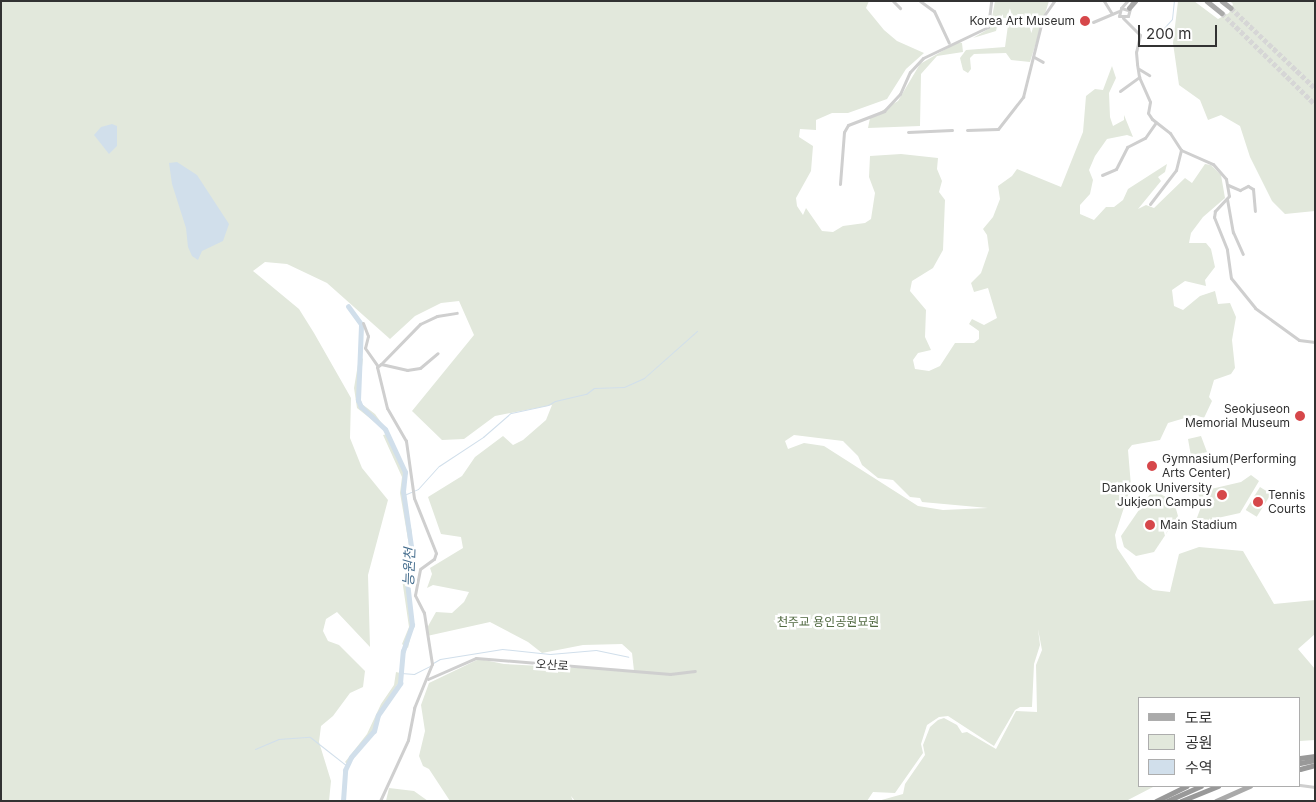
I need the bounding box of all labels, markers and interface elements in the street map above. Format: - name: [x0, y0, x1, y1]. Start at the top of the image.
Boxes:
- place label: Korea Art Museum: [970, 14, 1075, 28]
- marker: Korea Art Museum: [1079, 15, 1091, 27]
- scale bar: [1141, 15, 1220, 47]
- text: 200 m: [1146, 24, 1191, 43]
- place label: Seokjuseon Memorial Museum: [1185, 402, 1290, 430]
- marker: Seokjuseon Memorial Museum: [1294, 410, 1306, 422]
- place label: Gymnasium(Performing Arts Center): [1162, 452, 1296, 480]
- marker: Gymnasium(Performing Arts Center): [1146, 460, 1158, 472]
- place label: Dankook University Jukjeon Campus: [1102, 481, 1212, 509]
- place label: Tennis Courts: [1268, 488, 1306, 516]
- marker: Dankook University Jukjeon Campus: [1216, 489, 1228, 501]
- marker: Tennis Courts: [1252, 496, 1264, 508]
- place label: Main Stadium: [1160, 518, 1237, 532]
- marker: Main Stadium: [1144, 519, 1156, 531]
- water label: 능원천: [400, 547, 418, 587]
- park label: 천주교 용인공원묘원: [777, 615, 879, 629]
- street label: 오산로: [535, 657, 569, 673]
- legend: [1138, 697, 1301, 787]
- text: 도로: [1185, 708, 1213, 727]
- text: 공원: [1185, 733, 1213, 752]
- text: 수역: [1185, 758, 1213, 777]

